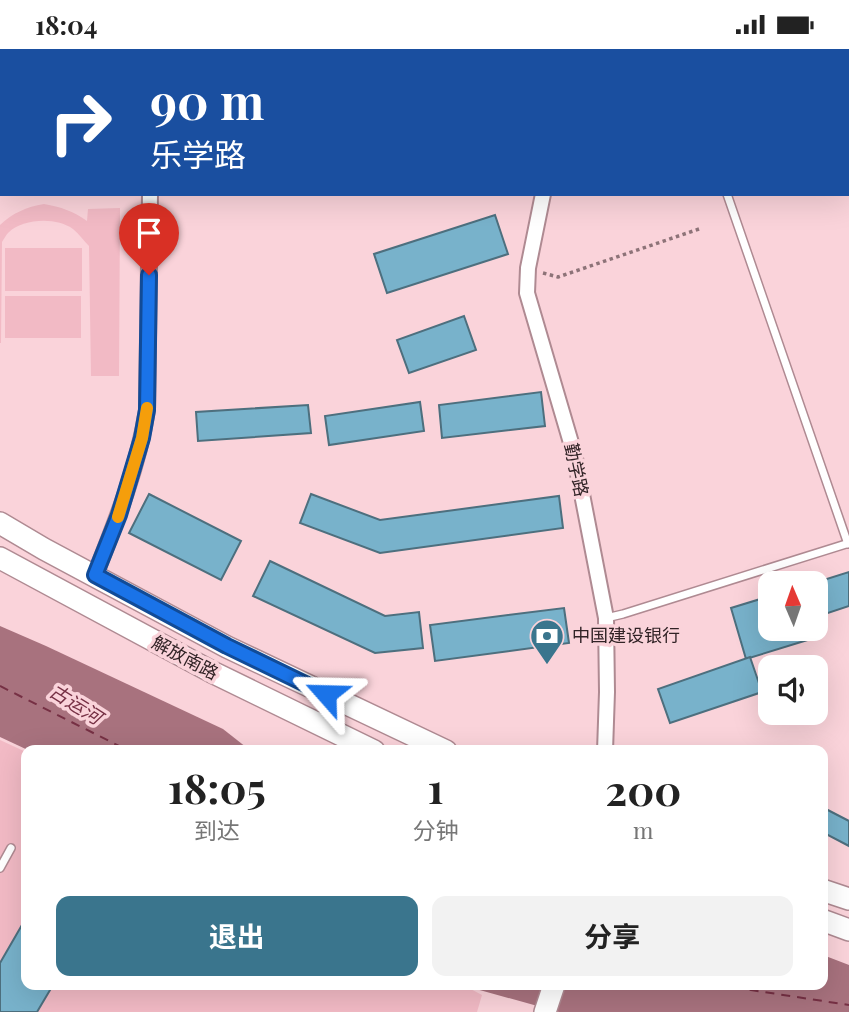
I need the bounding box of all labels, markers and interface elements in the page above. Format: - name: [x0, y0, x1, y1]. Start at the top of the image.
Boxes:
- text: 18:04: [35, 7, 97, 42]
- text: 90 m: [150, 67, 264, 132]
- icon: right: [35, 77, 126, 168]
- text: 乐学路: [150, 132, 246, 175]
- pin: [119, 203, 179, 275]
- icon: arrive: [130, 214, 168, 252]
- street label: 勤学路: [560, 441, 594, 499]
- north arrow: [758, 571, 828, 641]
- map controls: [758, 571, 828, 725]
- bank icon: 中国建设银行: [528, 617, 566, 666]
- place label: 中国建设银行: [572, 623, 680, 647]
- street label: 解放南路: [148, 630, 223, 685]
- button: sound: [758, 655, 828, 725]
- position arrow: [289, 657, 363, 731]
- water label: 古运河: [45, 677, 111, 731]
- text: 18:05: [168, 759, 266, 815]
- text: 1: [427, 759, 444, 815]
- text: 200: [605, 761, 681, 817]
- text: 到达: [194, 814, 240, 845]
- text: 分钟: [413, 814, 459, 845]
- text: m: [633, 814, 653, 845]
- button: 退出: [56, 896, 418, 976]
- button: 分享: [432, 896, 793, 976]

